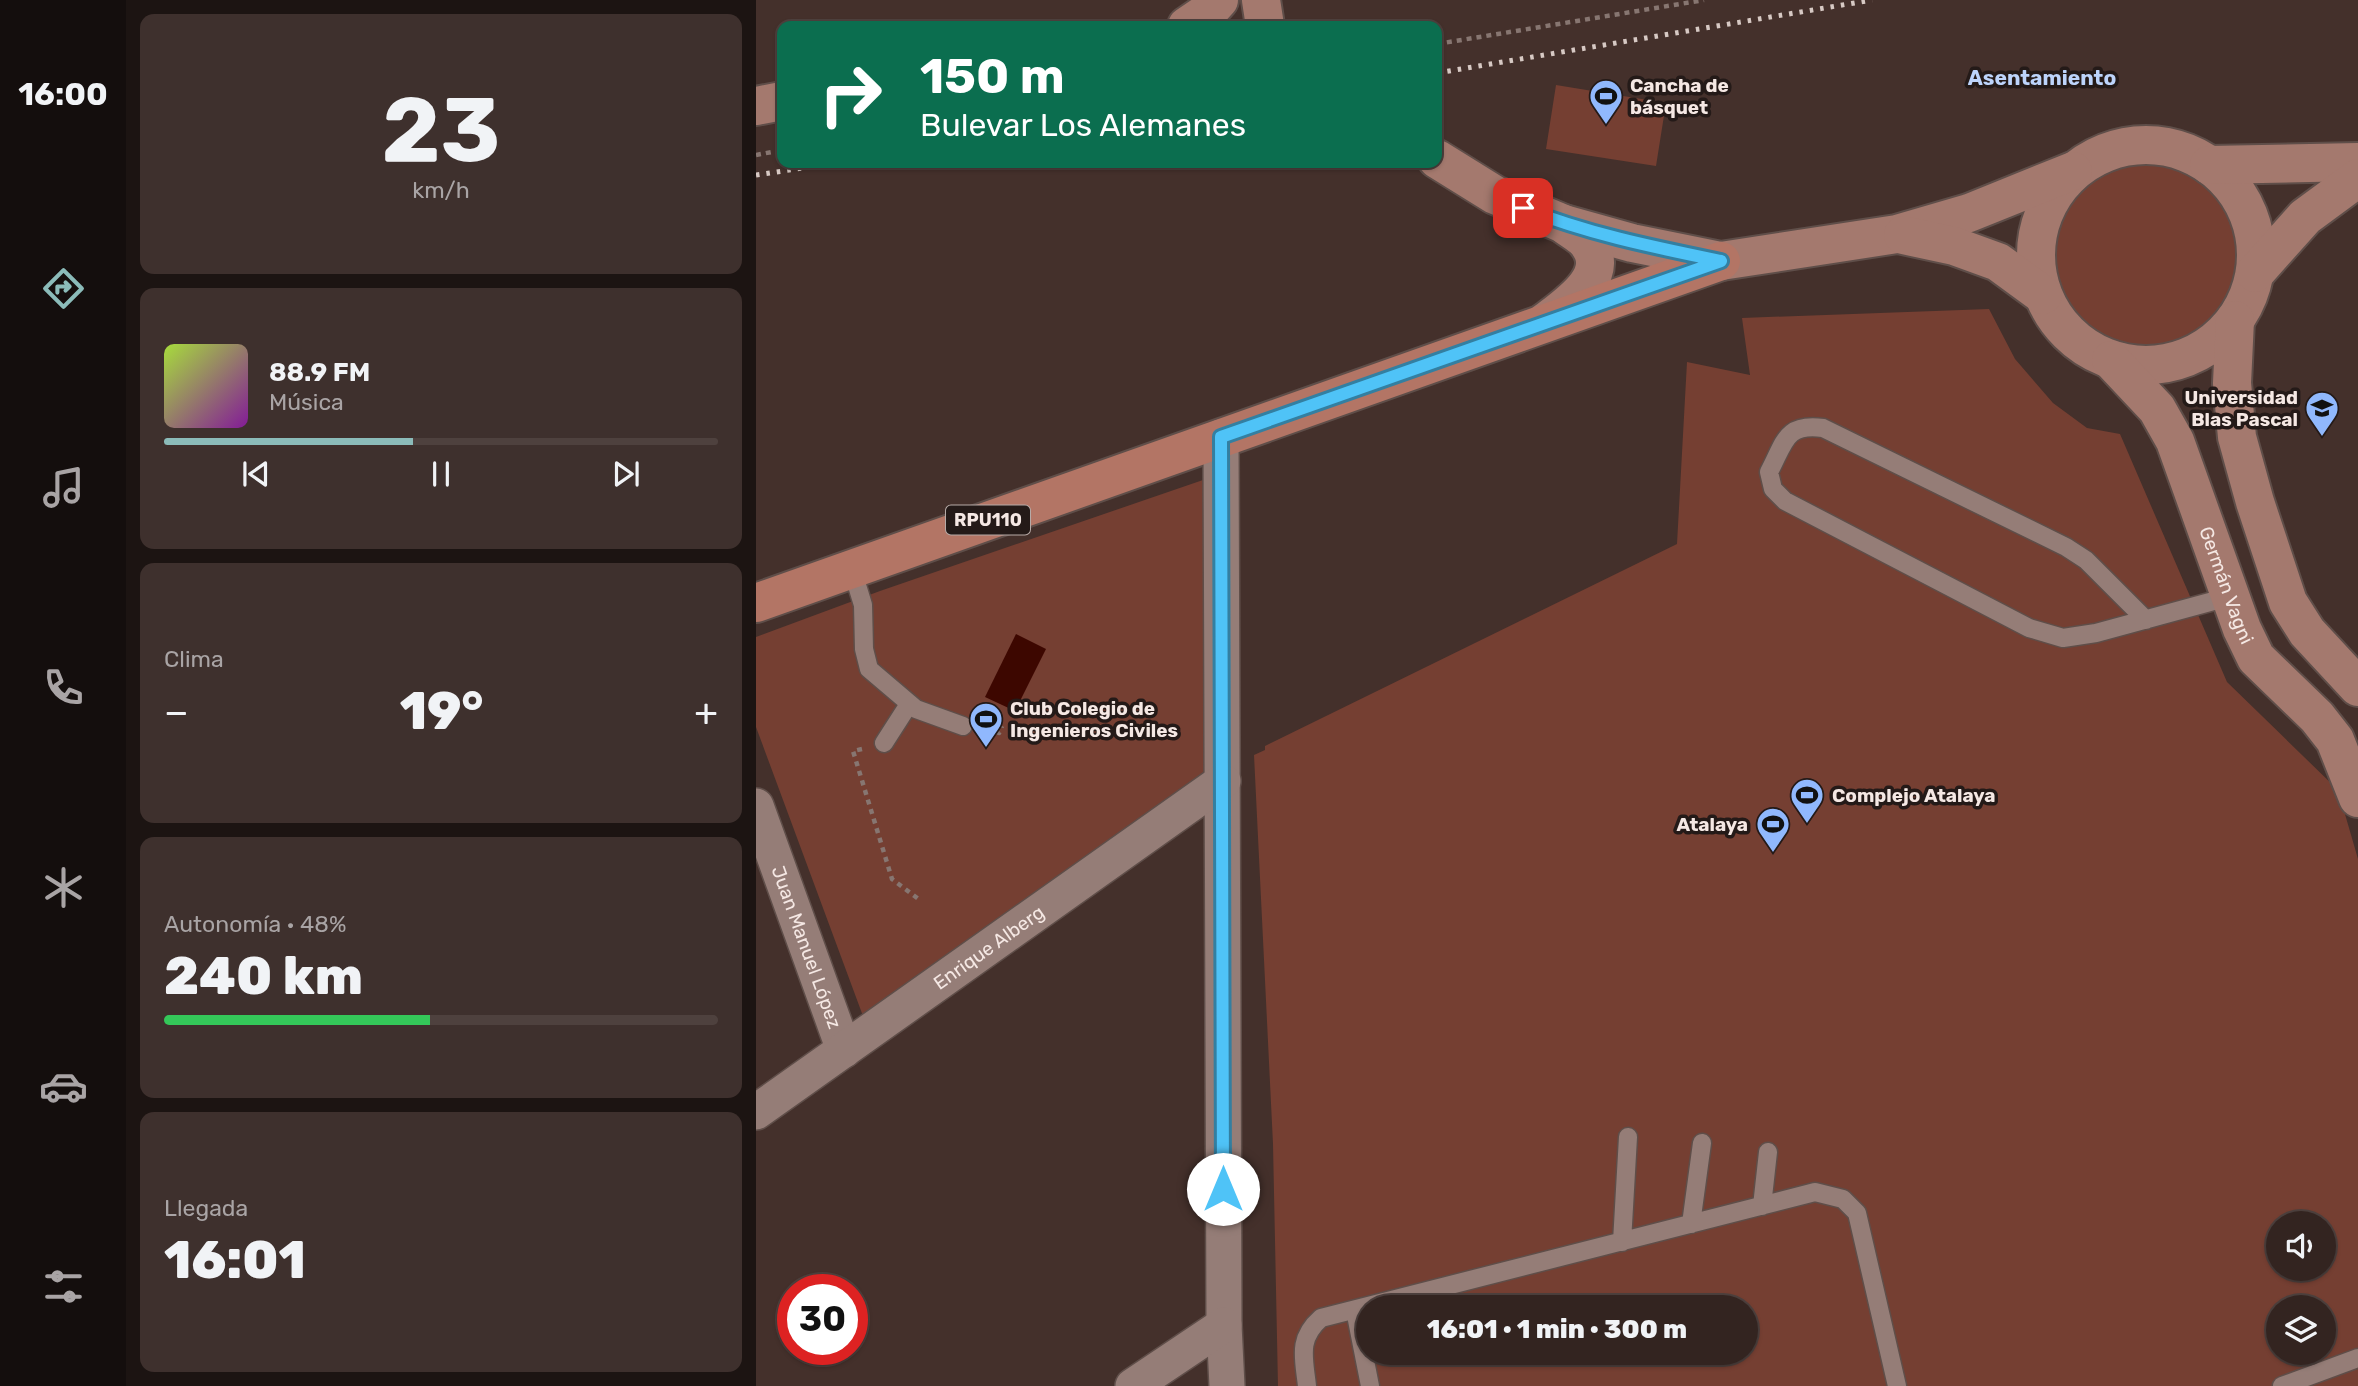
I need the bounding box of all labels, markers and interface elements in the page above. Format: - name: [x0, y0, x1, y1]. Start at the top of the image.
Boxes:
- text: 150 m: [920, 47, 1065, 105]
- icon: right: [805, 49, 896, 140]
- district label: Asentamiento: [1968, 65, 2116, 90]
- place label: Cancha de básquet: [1630, 74, 1729, 119]
- text: 16:00: [18, 75, 108, 113]
- text: 23: [381, 76, 501, 184]
- sports icon: Cancha de básquet: [1587, 77, 1625, 126]
- text: Bulevar Los Alemanes: [920, 106, 1246, 144]
- text: km/h: [412, 176, 470, 204]
- pin: [1493, 178, 1553, 238]
- icon: arrive: [1504, 189, 1542, 227]
- icon: directions: [39, 264, 88, 313]
- text: 88.9 FM: [269, 357, 370, 388]
- place label: Universidad Blas Pascal: [2185, 386, 2298, 431]
- text: Música: [269, 388, 344, 416]
- school or university icon: Universidad Blas Pascal: [2303, 389, 2341, 438]
- icon: previous: [237, 455, 275, 493]
- icon: pause: [422, 455, 460, 493]
- icon: next: [607, 455, 645, 493]
- icon: music: [39, 463, 88, 512]
- road number: RPU110: [946, 506, 1030, 534]
- street label: Germán Vagni: [2194, 523, 2258, 648]
- text: Clima: [164, 645, 224, 673]
- icon: phone: [39, 663, 88, 712]
- text: 19°: [400, 680, 483, 742]
- text: −: [164, 689, 189, 735]
- text: +: [694, 689, 718, 735]
- place label: Club Colegio de Ingenieros Civiles: [1010, 697, 1178, 742]
- sports icon: Club Colegio de Ingenieros Civiles: [967, 700, 1005, 749]
- sports icon: Complejo Atalaya: [1788, 776, 1826, 825]
- place label: Complejo Atalaya: [1832, 784, 1996, 807]
- sports icon: Atalaya: [1754, 805, 1792, 854]
- place label: Atalaya: [1677, 813, 1748, 836]
- icon: climate: [39, 863, 88, 912]
- street label: Juan Manuel López: [766, 863, 846, 1032]
- street label: Enrique Alberg: [929, 901, 1049, 995]
- text: Autonomía · 48%: [164, 910, 346, 938]
- text: 240 km: [164, 945, 363, 1007]
- icon: car: [39, 1062, 88, 1111]
- position arrow: [1186, 1152, 1260, 1226]
- text: Llegada: [164, 1194, 248, 1222]
- map controls: [2266, 1211, 2336, 1365]
- button: sound: [2266, 1211, 2336, 1281]
- text: 16:01: [164, 1229, 306, 1291]
- icon: filters: [39, 1262, 88, 1311]
- speed limit sign: 30: [777, 1274, 868, 1365]
- button: layers: [2266, 1295, 2336, 1365]
- text: 16:01 · 1 min · 300 m: [1427, 1314, 1687, 1345]

